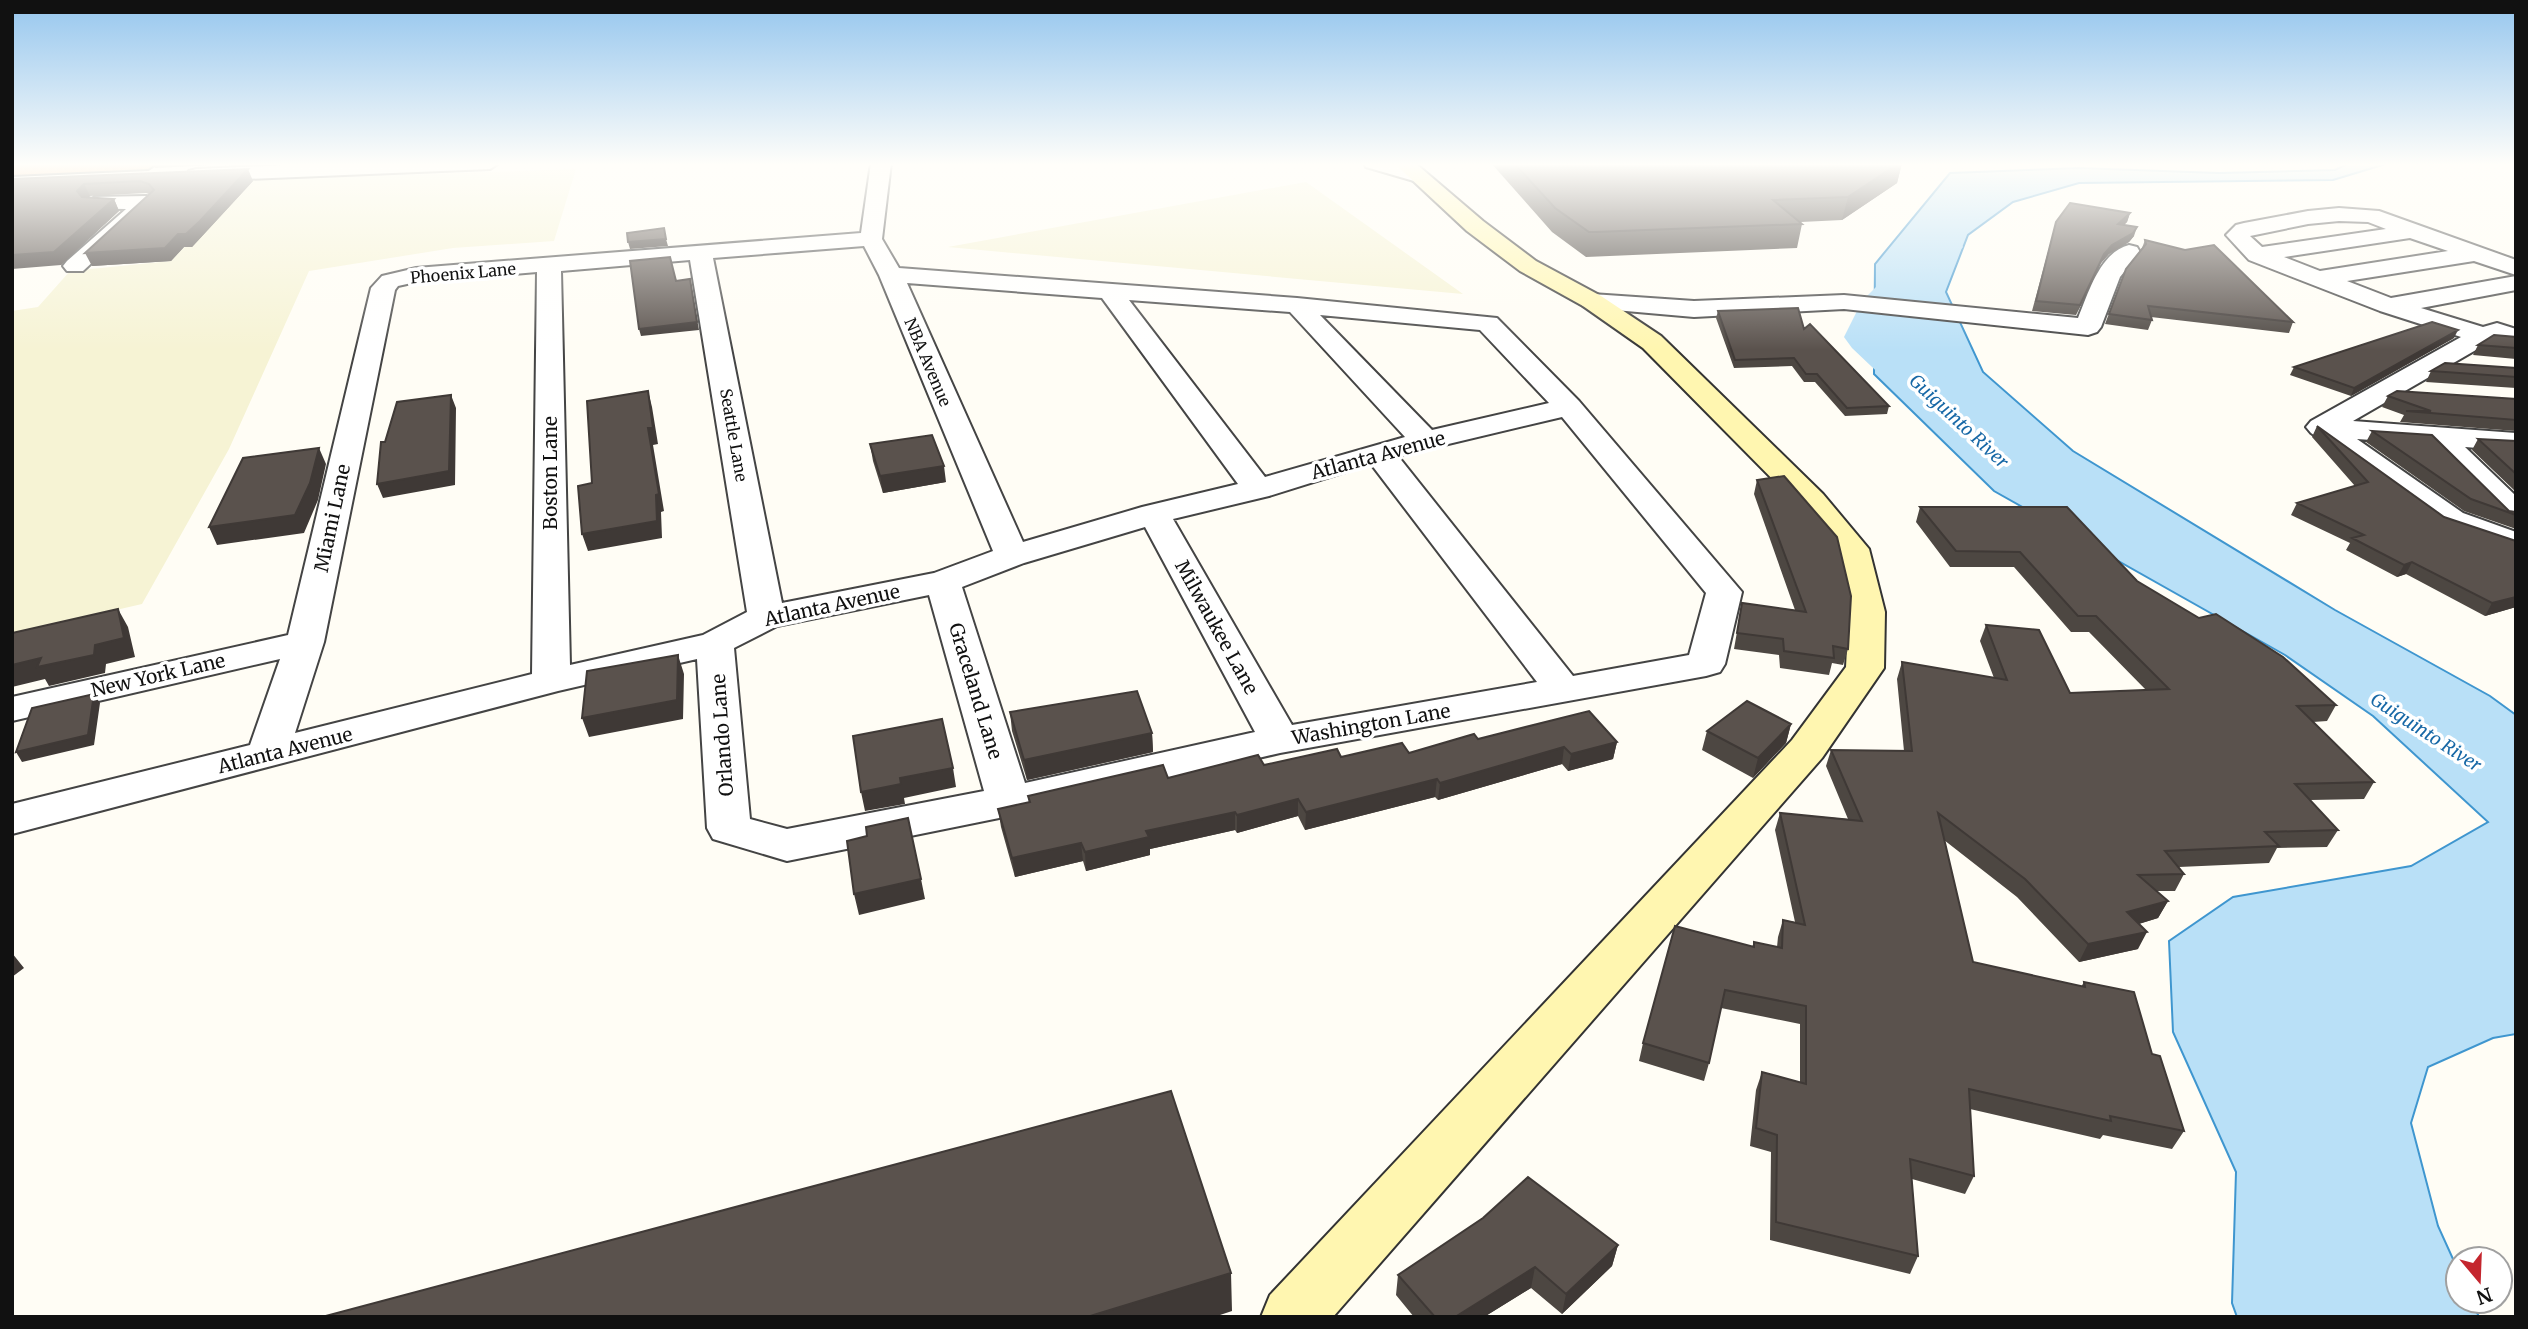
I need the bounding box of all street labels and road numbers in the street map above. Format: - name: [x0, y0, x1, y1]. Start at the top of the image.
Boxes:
- street label: Phoenix Lane: [409, 258, 517, 288]
- street label: NBA Avenue: [900, 315, 956, 409]
- street label: Seattle Lane: [716, 387, 752, 483]
- street label: Boston Lane: [538, 416, 562, 530]
- street label: Atlanta Avenue: [1307, 426, 1448, 485]
- street label: Miami Lane: [309, 462, 355, 574]
- street label: Milwaukee Lane: [1170, 556, 1264, 698]
- street label: Atlanta Avenue: [761, 579, 902, 631]
- street label: Graceland Lane: [944, 620, 1008, 762]
- street label: New York Lane: [89, 648, 227, 702]
- street label: Orlando Lane: [706, 673, 738, 797]
- street label: Washington Lane: [1289, 698, 1452, 750]
- street label: Atlanta Avenue: [214, 722, 355, 779]

